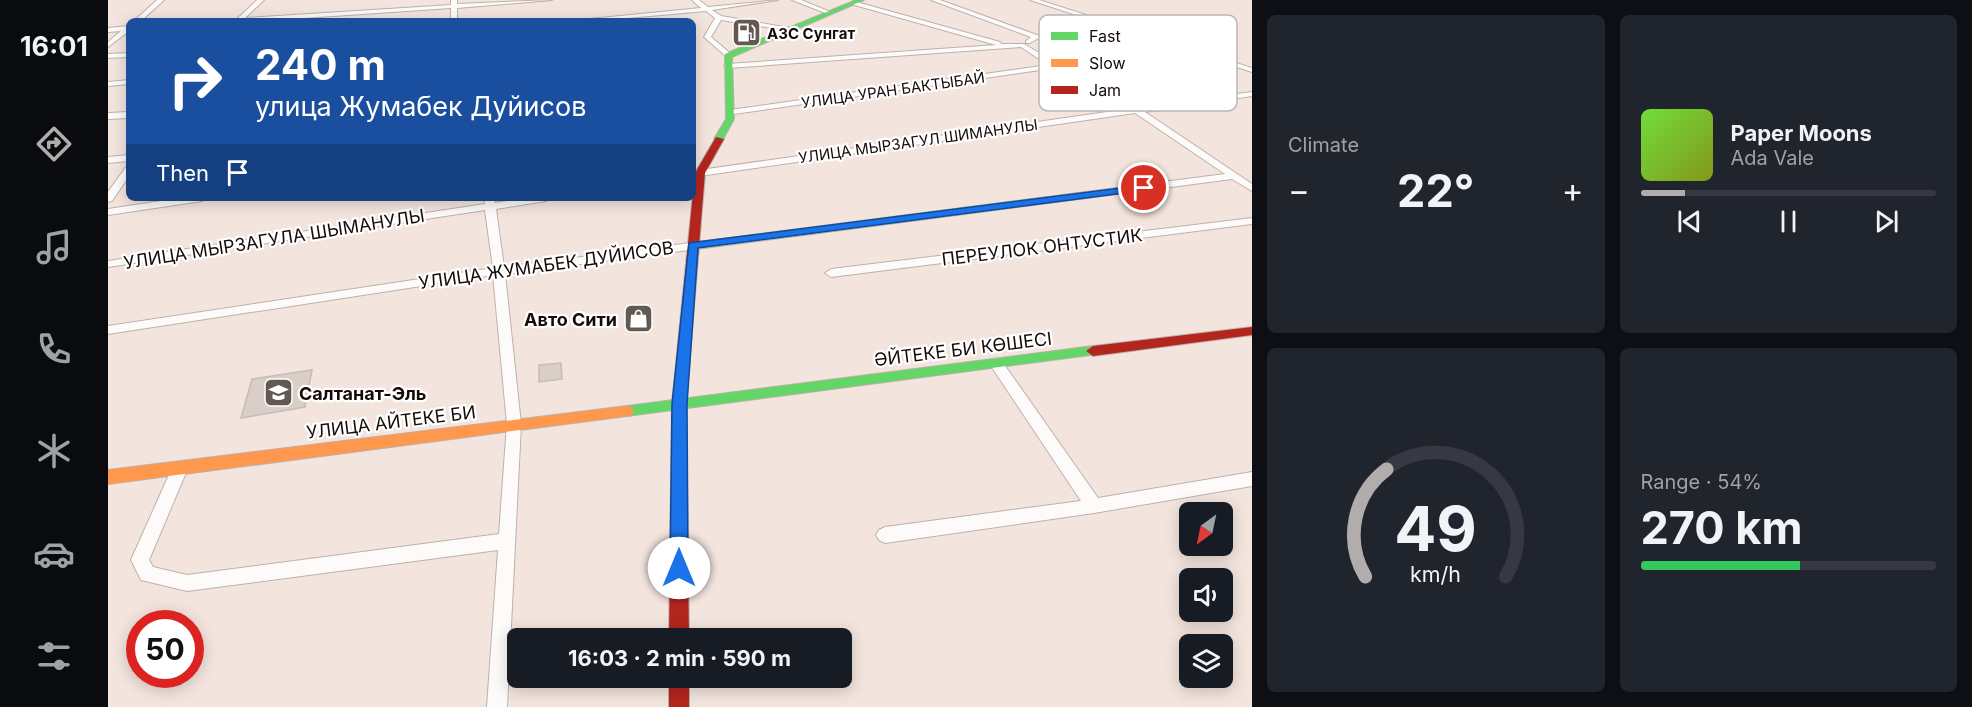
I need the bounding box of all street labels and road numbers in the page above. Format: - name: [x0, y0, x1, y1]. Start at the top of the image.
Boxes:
- street label: УЛИЦА УРАН БАКТЫБАЙ: [800, 68, 986, 112]
- street label: УЛИЦА МЫРЗАГУЛ ШИМАНУЛЫ: [797, 115, 1039, 167]
- street label: УЛИЦА МЫРЗАГУЛА ШЫМАНУЛЫ: [122, 205, 426, 273]
- street label: ПЕРЕУЛОК ОНТУСТИК: [940, 224, 1144, 270]
- street label: УЛИЦА ЖУМАБЕК ДУЙИСОВ: [417, 236, 675, 293]
- street label: ӘЙТЕКЕ БИ КӨШЕСІ: [873, 327, 1053, 370]
- street label: УЛИЦА АЙТЕКЕ БИ: [305, 400, 477, 443]

